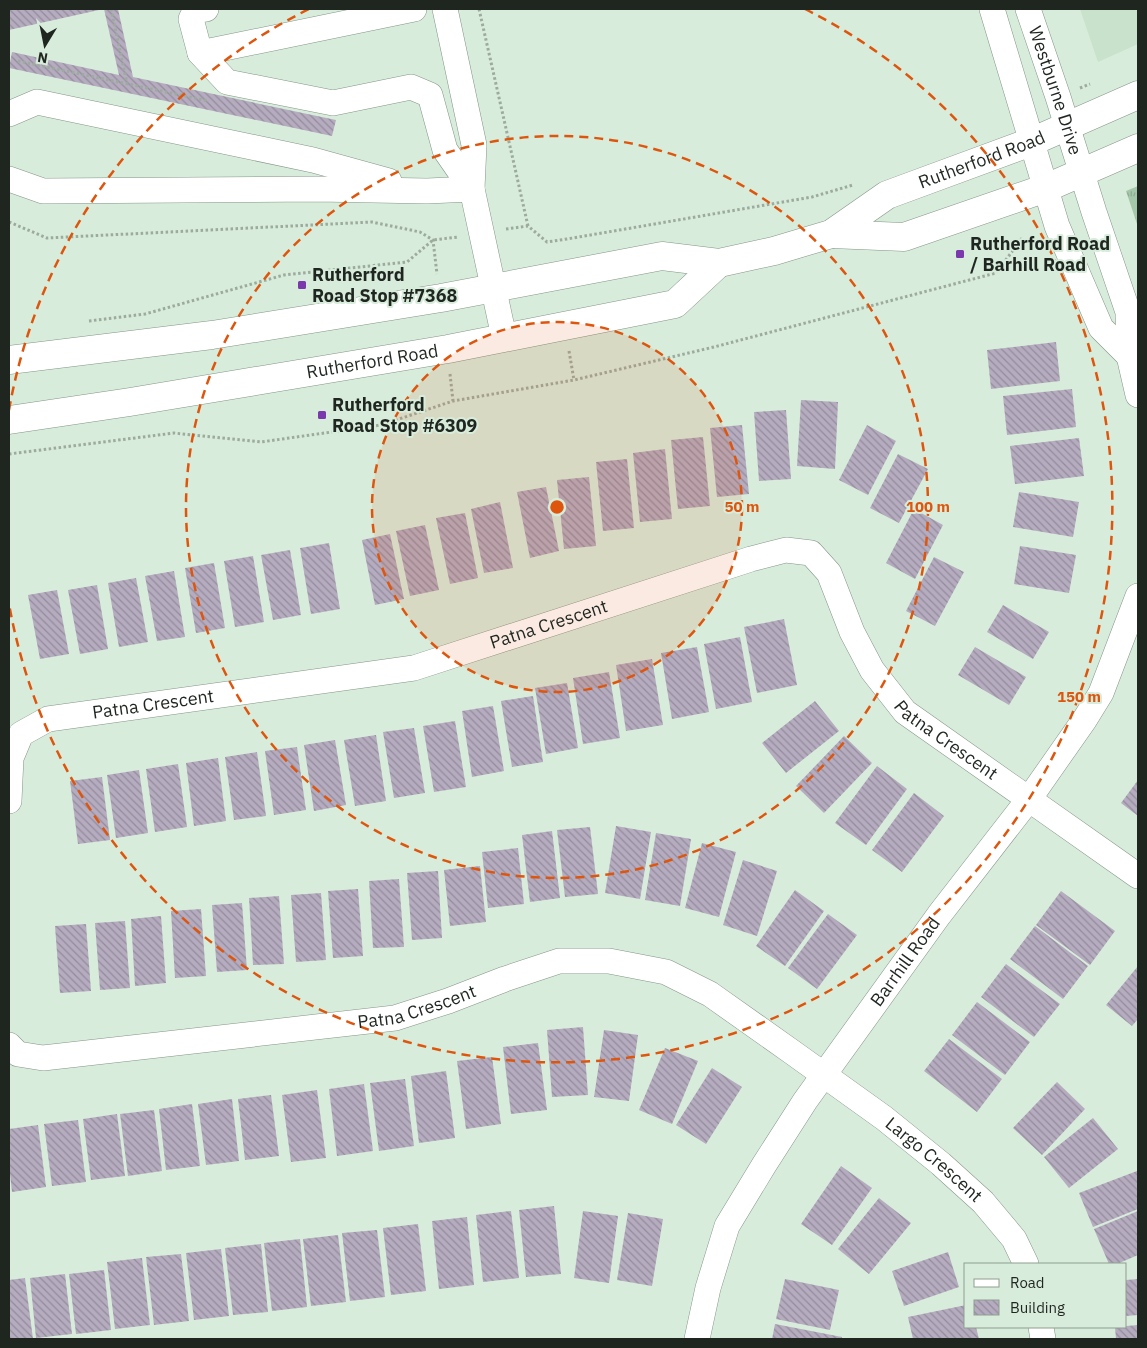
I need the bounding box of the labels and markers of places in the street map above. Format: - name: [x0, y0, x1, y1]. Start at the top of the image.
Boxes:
- place label: Rutherford Road / Barhill Road: [970, 232, 1110, 276]
- marker: Rutherford Road / Barhill Road: [954, 248, 966, 260]
- place label: Rutherford Road Stop #7368: [312, 263, 458, 307]
- marker: Rutherford Road Stop #7368: [296, 279, 308, 291]
- place label: Rutherford Road Stop #6309: [332, 393, 478, 437]
- marker: Rutherford Road Stop #6309: [316, 409, 328, 421]
- centre of rings: [548, 498, 566, 516]

